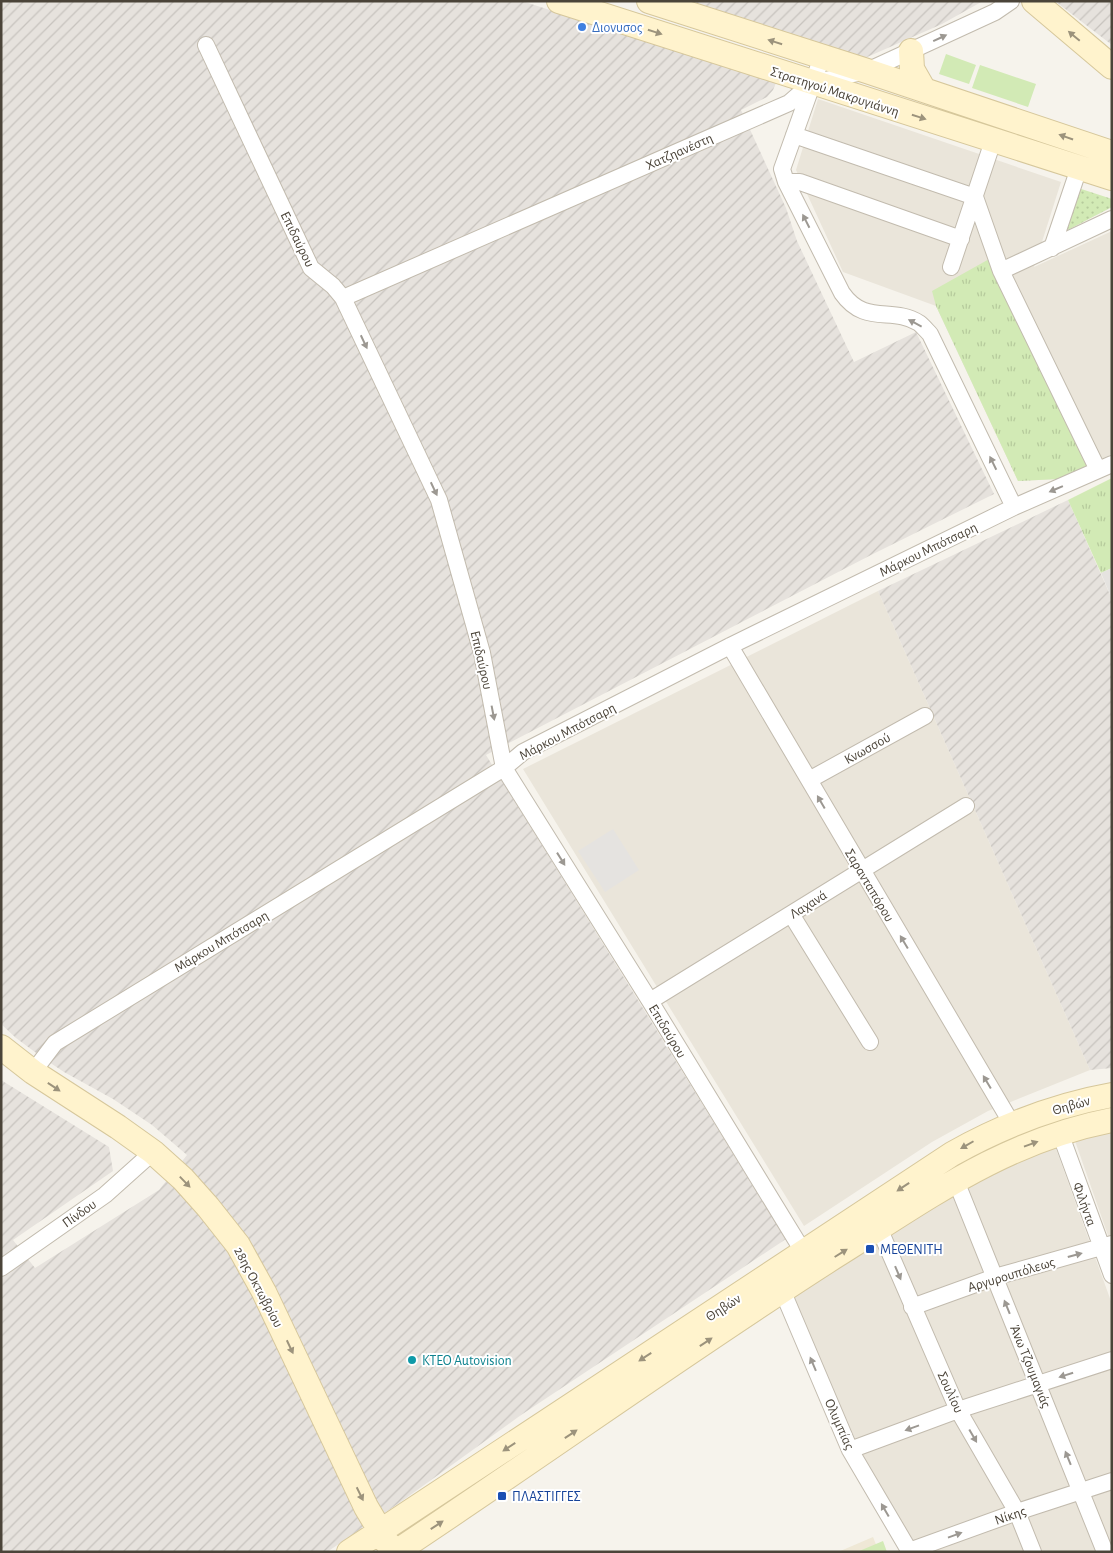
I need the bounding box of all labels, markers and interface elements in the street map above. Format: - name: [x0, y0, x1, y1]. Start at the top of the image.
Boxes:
- marker: Διονυσος: [576, 21, 588, 33]
- place label: Διονυσος: [592, 21, 643, 35]
- one-way arrow: [648, 29, 663, 37]
- one-way arrow: [1068, 31, 1080, 42]
- one-way arrow: [933, 33, 947, 41]
- one-way arrow: [768, 37, 783, 45]
- street label: Στρατηγού Μακρυγιάννη: [769, 65, 901, 119]
- one-way arrow: [912, 114, 927, 122]
- street label: Χατζηανέστη: [644, 131, 715, 173]
- one-way arrow: [1058, 133, 1073, 140]
- street label: Επιδαύρου: [278, 209, 317, 269]
- one-way arrow: [802, 214, 810, 229]
- one-way arrow: [909, 318, 922, 327]
- one-way arrow: [360, 335, 368, 349]
- one-way arrow: [989, 456, 997, 470]
- one-way arrow: [430, 482, 438, 496]
- one-way arrow: [1049, 485, 1063, 493]
- street label: Μάρκου Μπότσαρη: [877, 520, 980, 580]
- street label: Επιδαύρου: [467, 629, 495, 691]
- street label: Μάρκου Μπότσαρη: [517, 701, 618, 763]
- one-way arrow: [490, 706, 498, 722]
- street label: Κνωσσού: [842, 731, 893, 767]
- one-way arrow: [817, 796, 826, 809]
- street label: Σαρανταπόρου: [842, 847, 896, 924]
- one-way arrow: [556, 852, 565, 865]
- street label: Λαχανά: [787, 888, 830, 922]
- street label: Μάρκου Μπότσαρη: [172, 908, 271, 975]
- one-way arrow: [900, 936, 909, 949]
- street label: Επιδαύρου: [646, 1002, 689, 1061]
- one-way arrow: [983, 1075, 992, 1088]
- one-way arrow: [47, 1082, 61, 1092]
- street label: Θηβών: [1051, 1094, 1092, 1118]
- one-way arrow: [1023, 1140, 1038, 1147]
- one-way arrow: [961, 1141, 974, 1150]
- one-way arrow: [179, 1176, 191, 1188]
- street label: Φιλήντα: [1070, 1181, 1098, 1228]
- one-way arrow: [896, 1182, 910, 1192]
- street label: Πίνδου: [60, 1197, 99, 1230]
- marker: ΜΕΘΕΝΙΤΗ: [864, 1243, 876, 1255]
- place label: ΜΕΘΕΝΙΤΗ: [880, 1243, 943, 1257]
- street label: 28ης Οκτωβρίου: [231, 1245, 285, 1330]
- one-way arrow: [835, 1248, 848, 1258]
- one-way arrow: [1068, 1251, 1083, 1259]
- street label: Αργυρουπόλεως: [966, 1255, 1057, 1295]
- one-way arrow: [894, 1266, 902, 1280]
- street label: Θηβών: [704, 1291, 744, 1324]
- one-way arrow: [1003, 1299, 1011, 1314]
- street label: Άνω Τζουμαγιάς: [1007, 1323, 1053, 1410]
- one-way arrow: [699, 1337, 712, 1347]
- one-way arrow: [287, 1340, 295, 1354]
- one-way arrow: [638, 1353, 652, 1362]
- marker: ΚΤΕΟ Autovision: [406, 1354, 418, 1366]
- place label: ΚΤΕΟ Autovision: [422, 1354, 512, 1368]
- one-way arrow: [809, 1357, 817, 1371]
- street label: Σουλίου: [934, 1370, 966, 1415]
- one-way arrow: [1058, 1372, 1073, 1379]
- street label: Ολυμπίας: [822, 1397, 857, 1452]
- one-way arrow: [904, 1424, 919, 1432]
- one-way arrow: [565, 1429, 578, 1439]
- one-way arrow: [969, 1430, 978, 1443]
- one-way arrow: [502, 1442, 516, 1451]
- one-way arrow: [1063, 1451, 1071, 1465]
- one-way arrow: [356, 1487, 364, 1501]
- marker: ΠΛΑΣΤΙΓΓΕΣ: [496, 1490, 508, 1502]
- place label: ΠΛΑΣΤΙΓΓΕΣ: [512, 1490, 581, 1504]
- one-way arrow: [881, 1502, 889, 1517]
- street label: Νίκης: [993, 1504, 1028, 1528]
- one-way arrow: [430, 1520, 443, 1530]
- one-way arrow: [948, 1531, 963, 1539]

